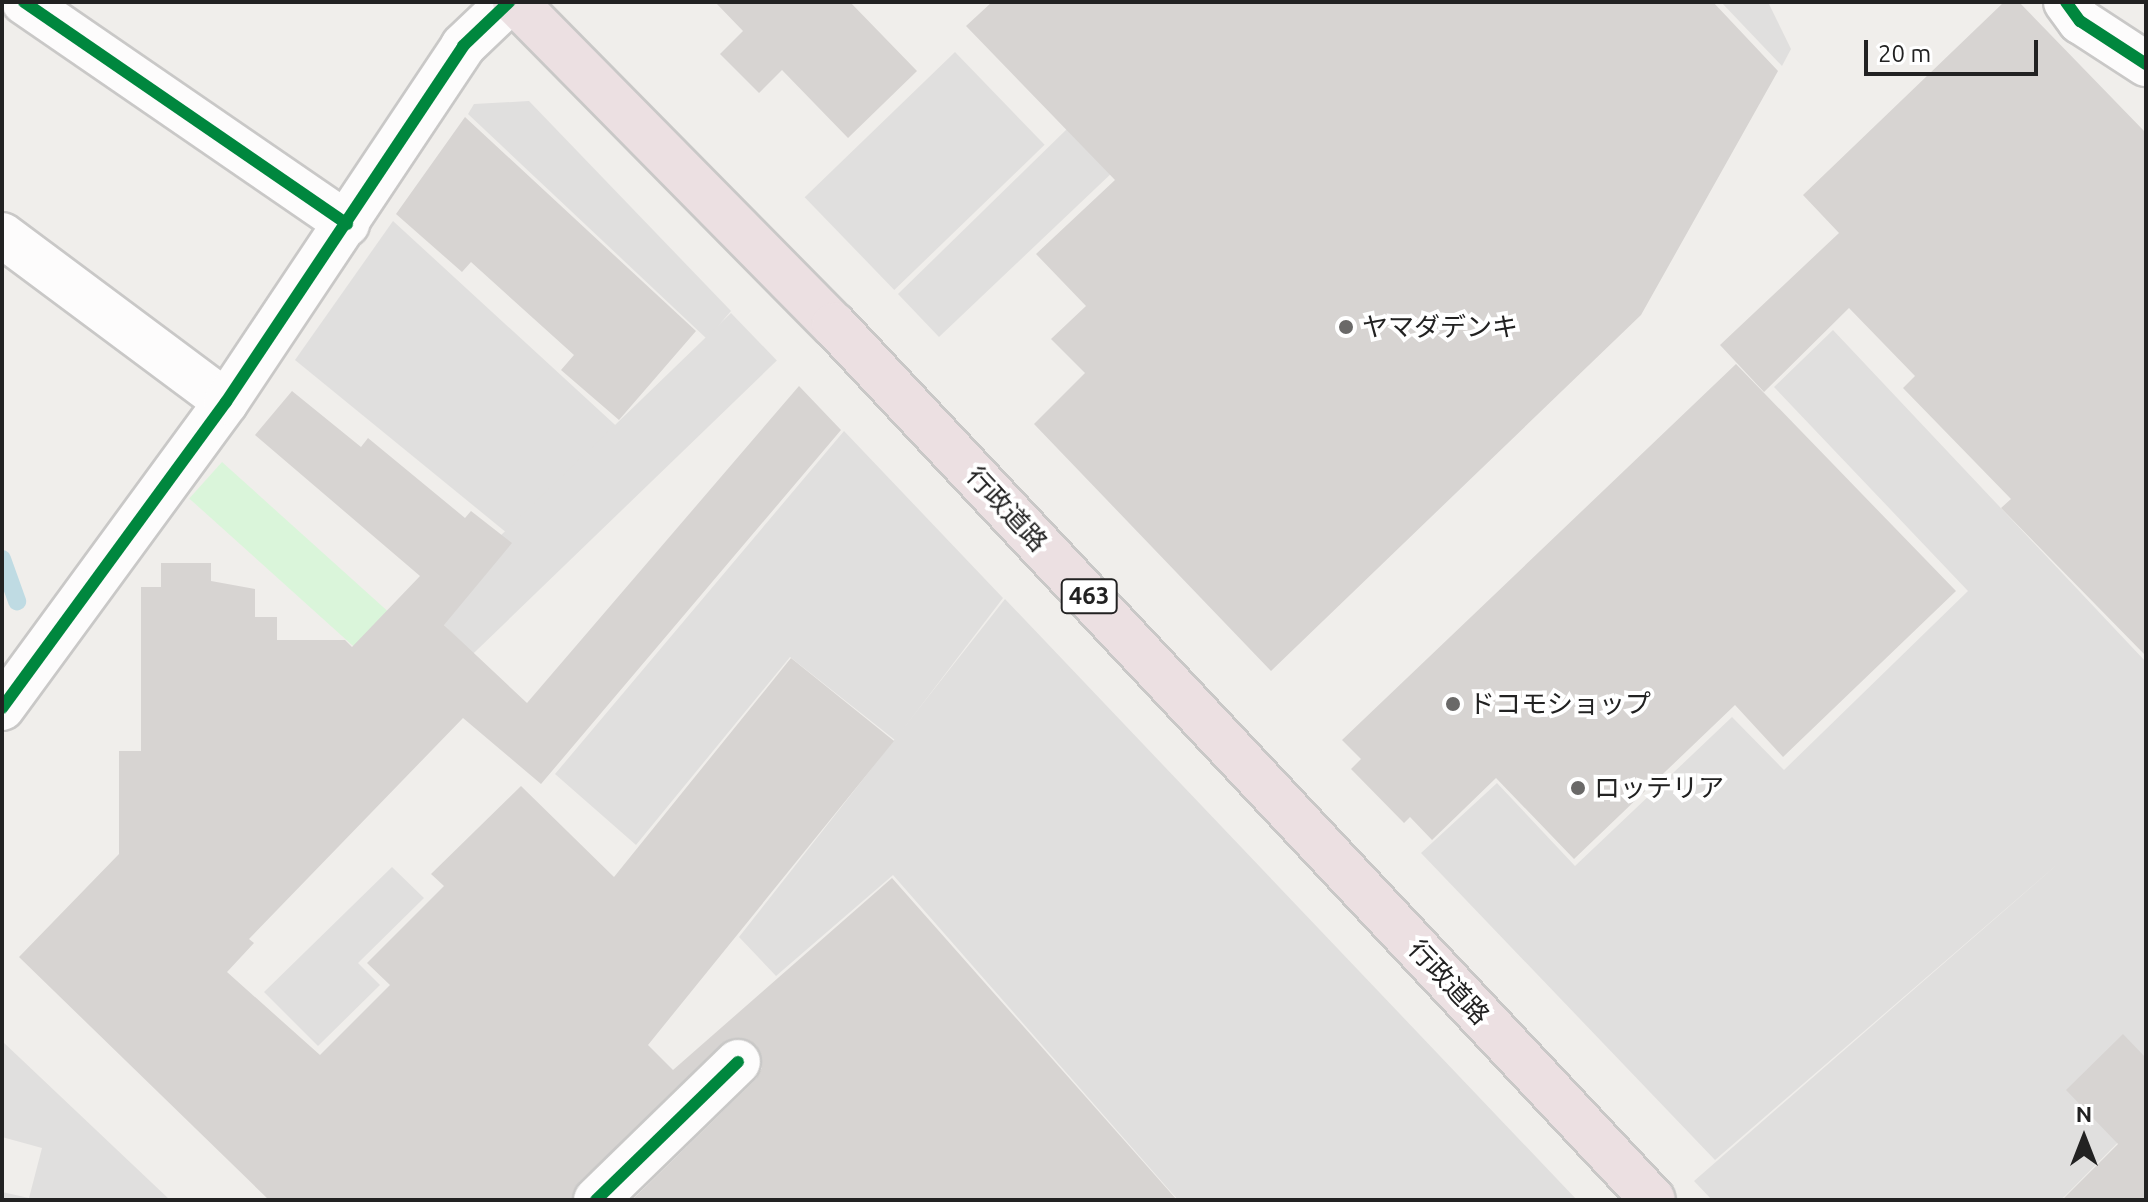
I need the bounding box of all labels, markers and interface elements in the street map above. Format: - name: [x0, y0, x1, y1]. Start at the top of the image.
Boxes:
- scale bar: [1868, 24, 2042, 74]
- text: 20 m: [1878, 40, 1931, 67]
- place label: ヤマダデンキ: [1362, 311, 1518, 343]
- marker: ヤマダデンキ: [1337, 318, 1355, 336]
- street label: 行政道路: [960, 460, 1054, 558]
- road number: 463: [1059, 576, 1119, 616]
- place label: ドコモショップ: [1469, 688, 1651, 720]
- marker: ドコモショップ: [1444, 695, 1462, 713]
- place label: ロッテリア: [1594, 772, 1724, 804]
- marker: ロッテリア: [1569, 779, 1587, 797]
- street label: 行政道路: [1402, 933, 1496, 1031]
- north arrow: [2044, 1098, 2124, 1178]
- text: N: [2076, 1101, 2092, 1126]

